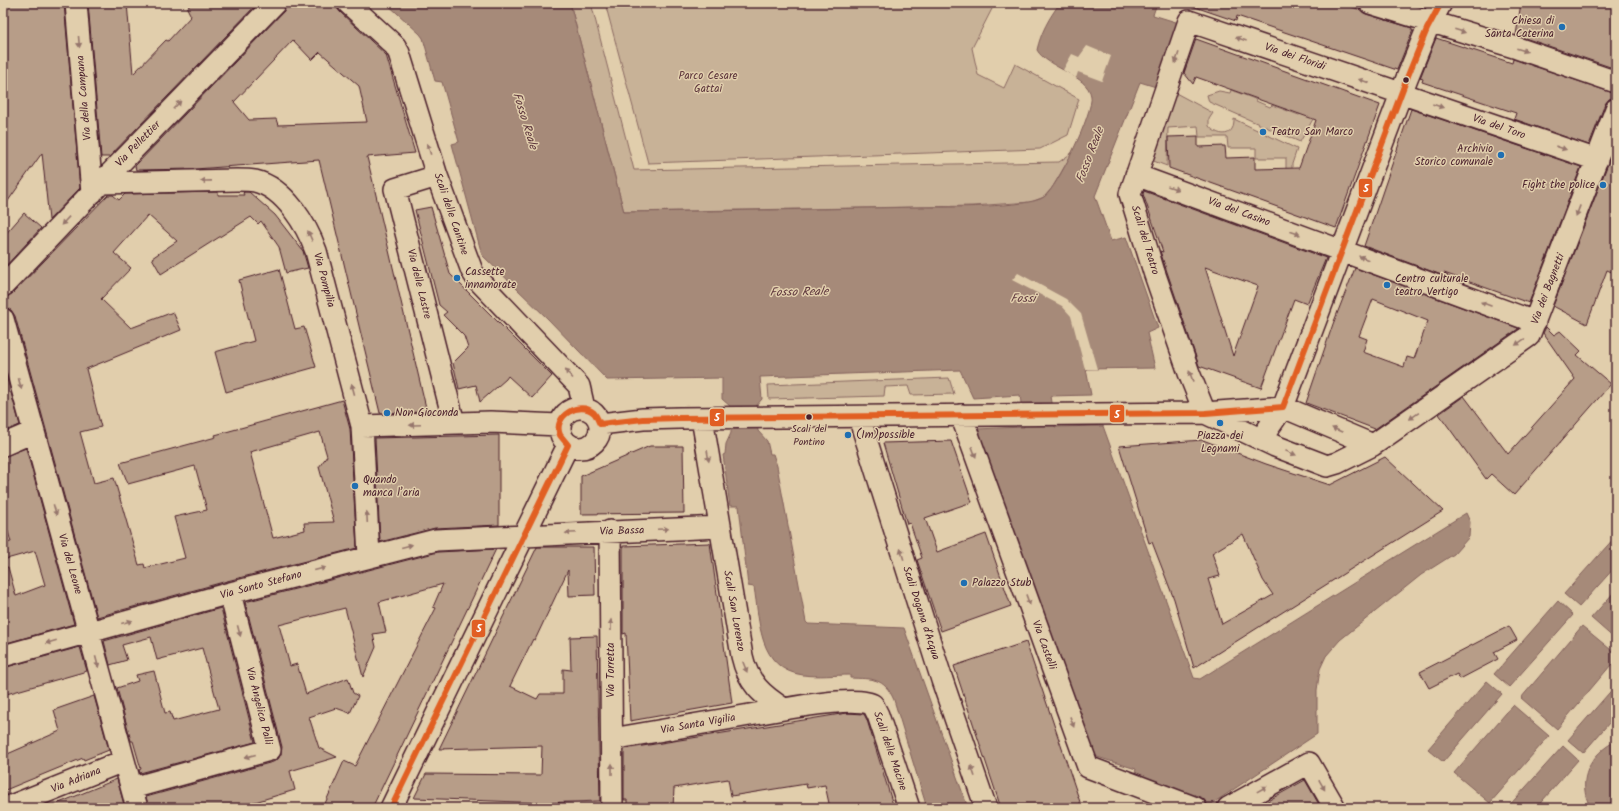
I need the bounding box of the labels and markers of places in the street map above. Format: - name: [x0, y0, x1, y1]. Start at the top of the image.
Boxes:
- place label: Chiesa di Santa Caterina: [1485, 12, 1554, 43]
- marker: Chiesa di Santa Caterina: [1557, 22, 1567, 32]
- unlabelled marker: [1401, 75, 1411, 85]
- place label: Teatro San Marco: [1271, 123, 1353, 141]
- marker: Teatro San Marco: [1258, 127, 1268, 137]
- place label: Archivio Storico comunale: [1415, 140, 1493, 171]
- marker: Archivio Storico comunale: [1496, 150, 1506, 160]
- place label: Fight the police: [1522, 176, 1595, 194]
- marker: Fight the police: [1598, 180, 1608, 190]
- place label: Cassette innamorate: [465, 263, 516, 294]
- place label: Centro culturale teatro Vertigo: [1395, 270, 1469, 301]
- marker: Cassette innamorate: [452, 273, 462, 283]
- marker: Centro culturale teatro Vertigo: [1382, 280, 1392, 290]
- place label: Non Gioconda: [395, 404, 458, 422]
- marker: Non Gioconda: [382, 408, 392, 418]
- marker: Scali del Pontino: [804, 412, 814, 422]
- marker: Piazza dei Legnami: [1215, 418, 1225, 428]
- place label: Scali del Pontino: [791, 421, 827, 450]
- place label: (Im)possible: [856, 426, 915, 444]
- place label: Piazza dei Legnami: [1197, 427, 1243, 458]
- marker: (Im)possible: [843, 430, 853, 440]
- place label: Quando manca l’aria: [363, 471, 420, 502]
- marker: Quando manca l’aria: [350, 481, 360, 491]
- place label: Palazzo Stub: [972, 574, 1031, 592]
- marker: Palazzo Stub: [959, 578, 969, 588]

